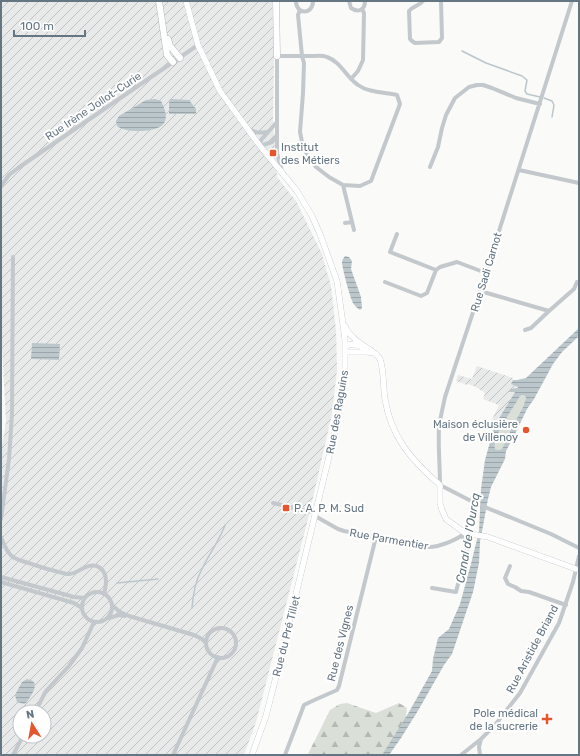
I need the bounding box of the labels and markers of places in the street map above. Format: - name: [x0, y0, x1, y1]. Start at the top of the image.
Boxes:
- place label: Institut des Métiers: [281, 141, 340, 167]
- marker: Institut des Métiers: [268, 148, 278, 158]
- place label: Maison éclusière de Villenoy: [433, 418, 518, 444]
- marker: Maison éclusière de Villenoy: [521, 425, 531, 435]
- place label: P. A. P. M. Sud: [294, 502, 364, 515]
- marker: P. A. P. M. Sud: [281, 503, 291, 513]
- place label: Pole médical de la sucrerie: [470, 707, 538, 733]
- marker: Pole médical de la sucrerie: [541, 713, 553, 725]

